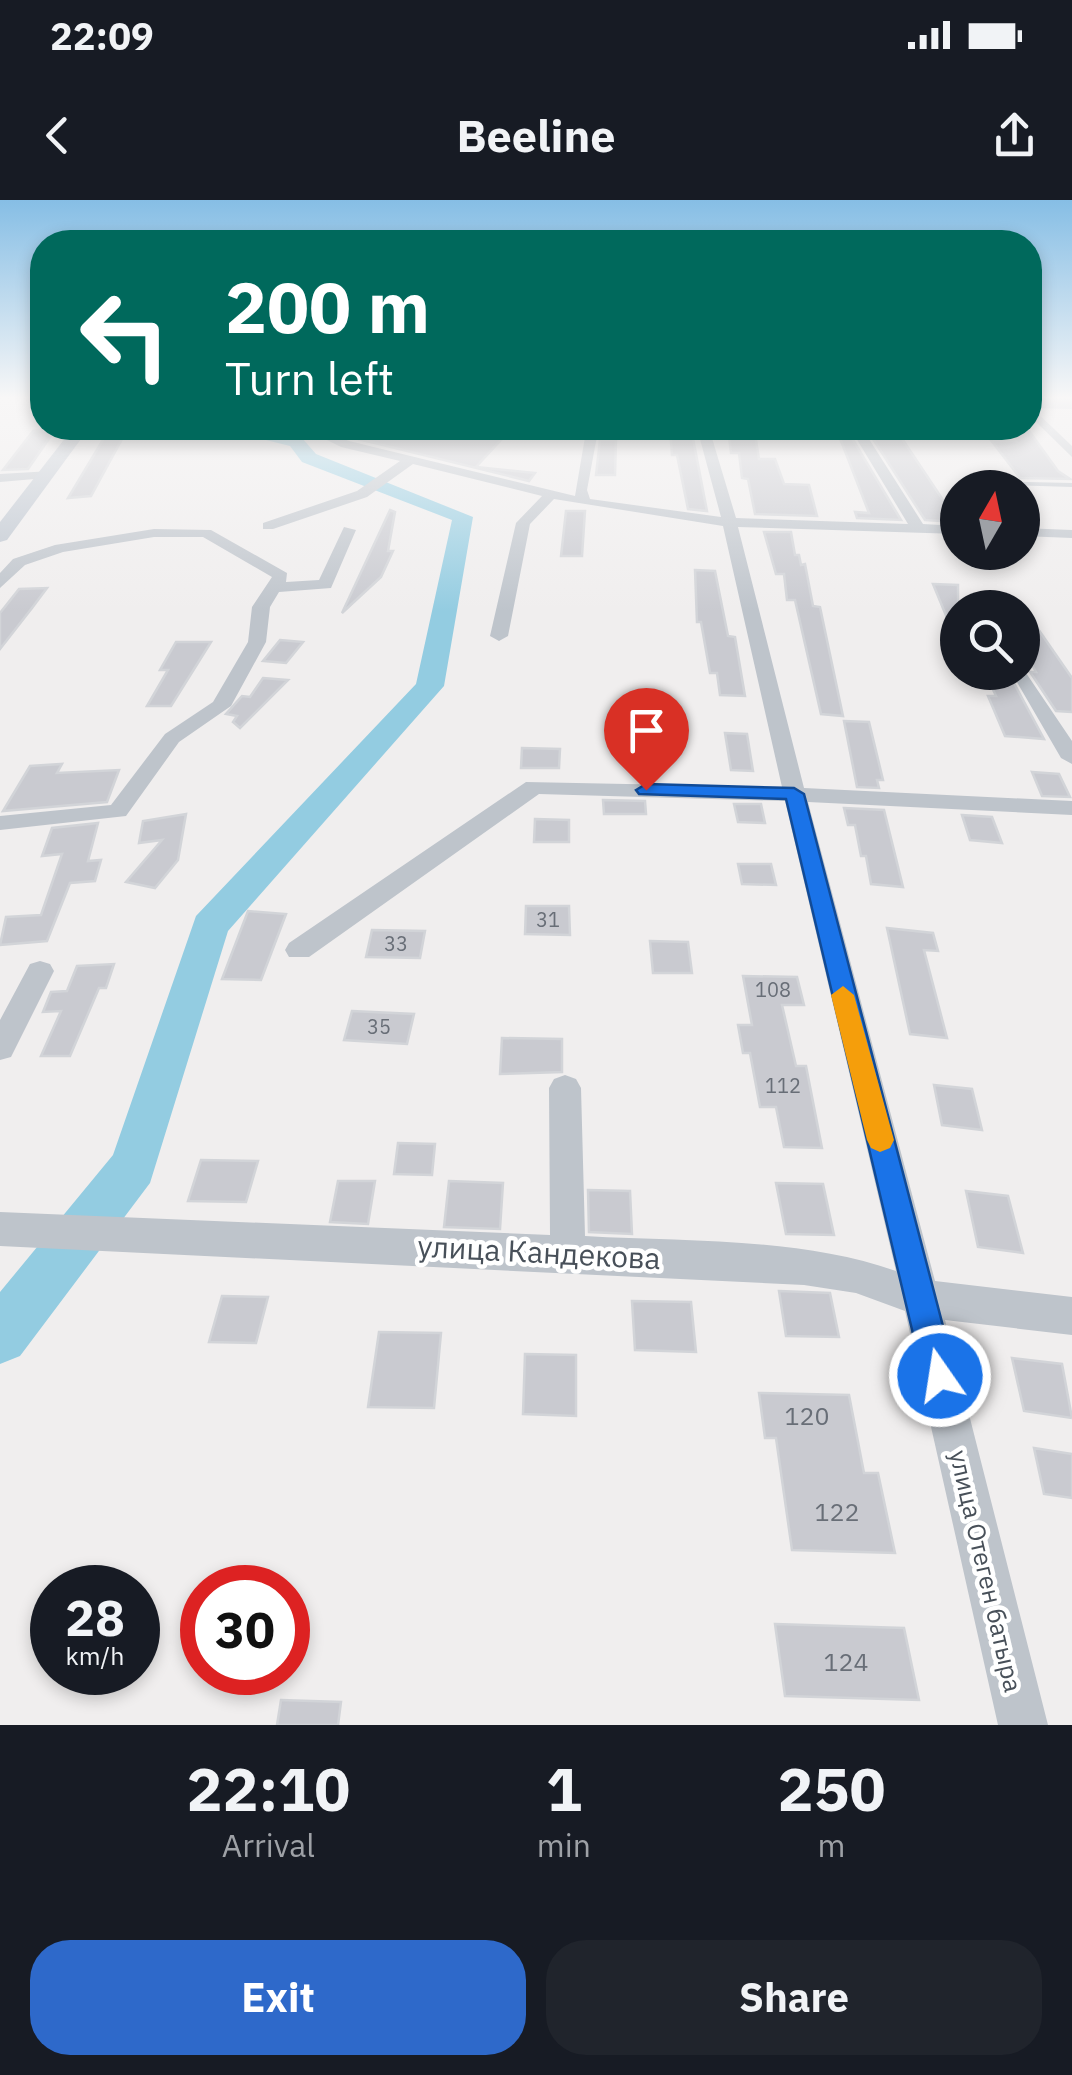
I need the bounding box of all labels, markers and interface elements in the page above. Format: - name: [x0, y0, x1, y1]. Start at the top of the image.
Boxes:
- text: 22:09: [50, 11, 154, 60]
- text: Beeline: [456, 106, 616, 164]
- icon: back: [30, 108, 85, 163]
- icon: share: [987, 108, 1042, 163]
- text: 200 m: [225, 261, 430, 352]
- icon: left: [60, 270, 190, 400]
- text: Turn left: [225, 349, 394, 407]
- north arrow: [940, 470, 1040, 570]
- map controls: [940, 470, 1040, 690]
- button: search: [940, 590, 1040, 690]
- pin: [604, 688, 689, 791]
- icon: arrive: [619, 703, 674, 758]
- house number: 31: [536, 906, 560, 933]
- house number: 33: [384, 930, 408, 957]
- house number: 108: [755, 976, 791, 1003]
- house number: 35: [367, 1013, 391, 1040]
- house number: 112: [765, 1072, 801, 1099]
- street label: улица Кандекова: [417, 1226, 662, 1277]
- position arrow: [888, 1324, 992, 1428]
- house number: 120: [784, 1399, 830, 1432]
- street label: улица Отеген батыра: [943, 1447, 1030, 1695]
- house number: 122: [814, 1495, 860, 1528]
- speed limit sign: 30: [180, 1565, 310, 1695]
- text: 28: [65, 1585, 125, 1650]
- text: km/h: [66, 1639, 124, 1672]
- house number: 124: [823, 1645, 869, 1678]
- text: 22:10: [187, 1749, 350, 1828]
- text: 1: [546, 1749, 582, 1828]
- text: 250: [777, 1749, 885, 1828]
- text: Arrival: [222, 1824, 315, 1866]
- text: min: [537, 1824, 591, 1866]
- text: m: [818, 1824, 845, 1866]
- button: Exit: [30, 1940, 526, 2055]
- button: Share: [546, 1940, 1042, 2055]

